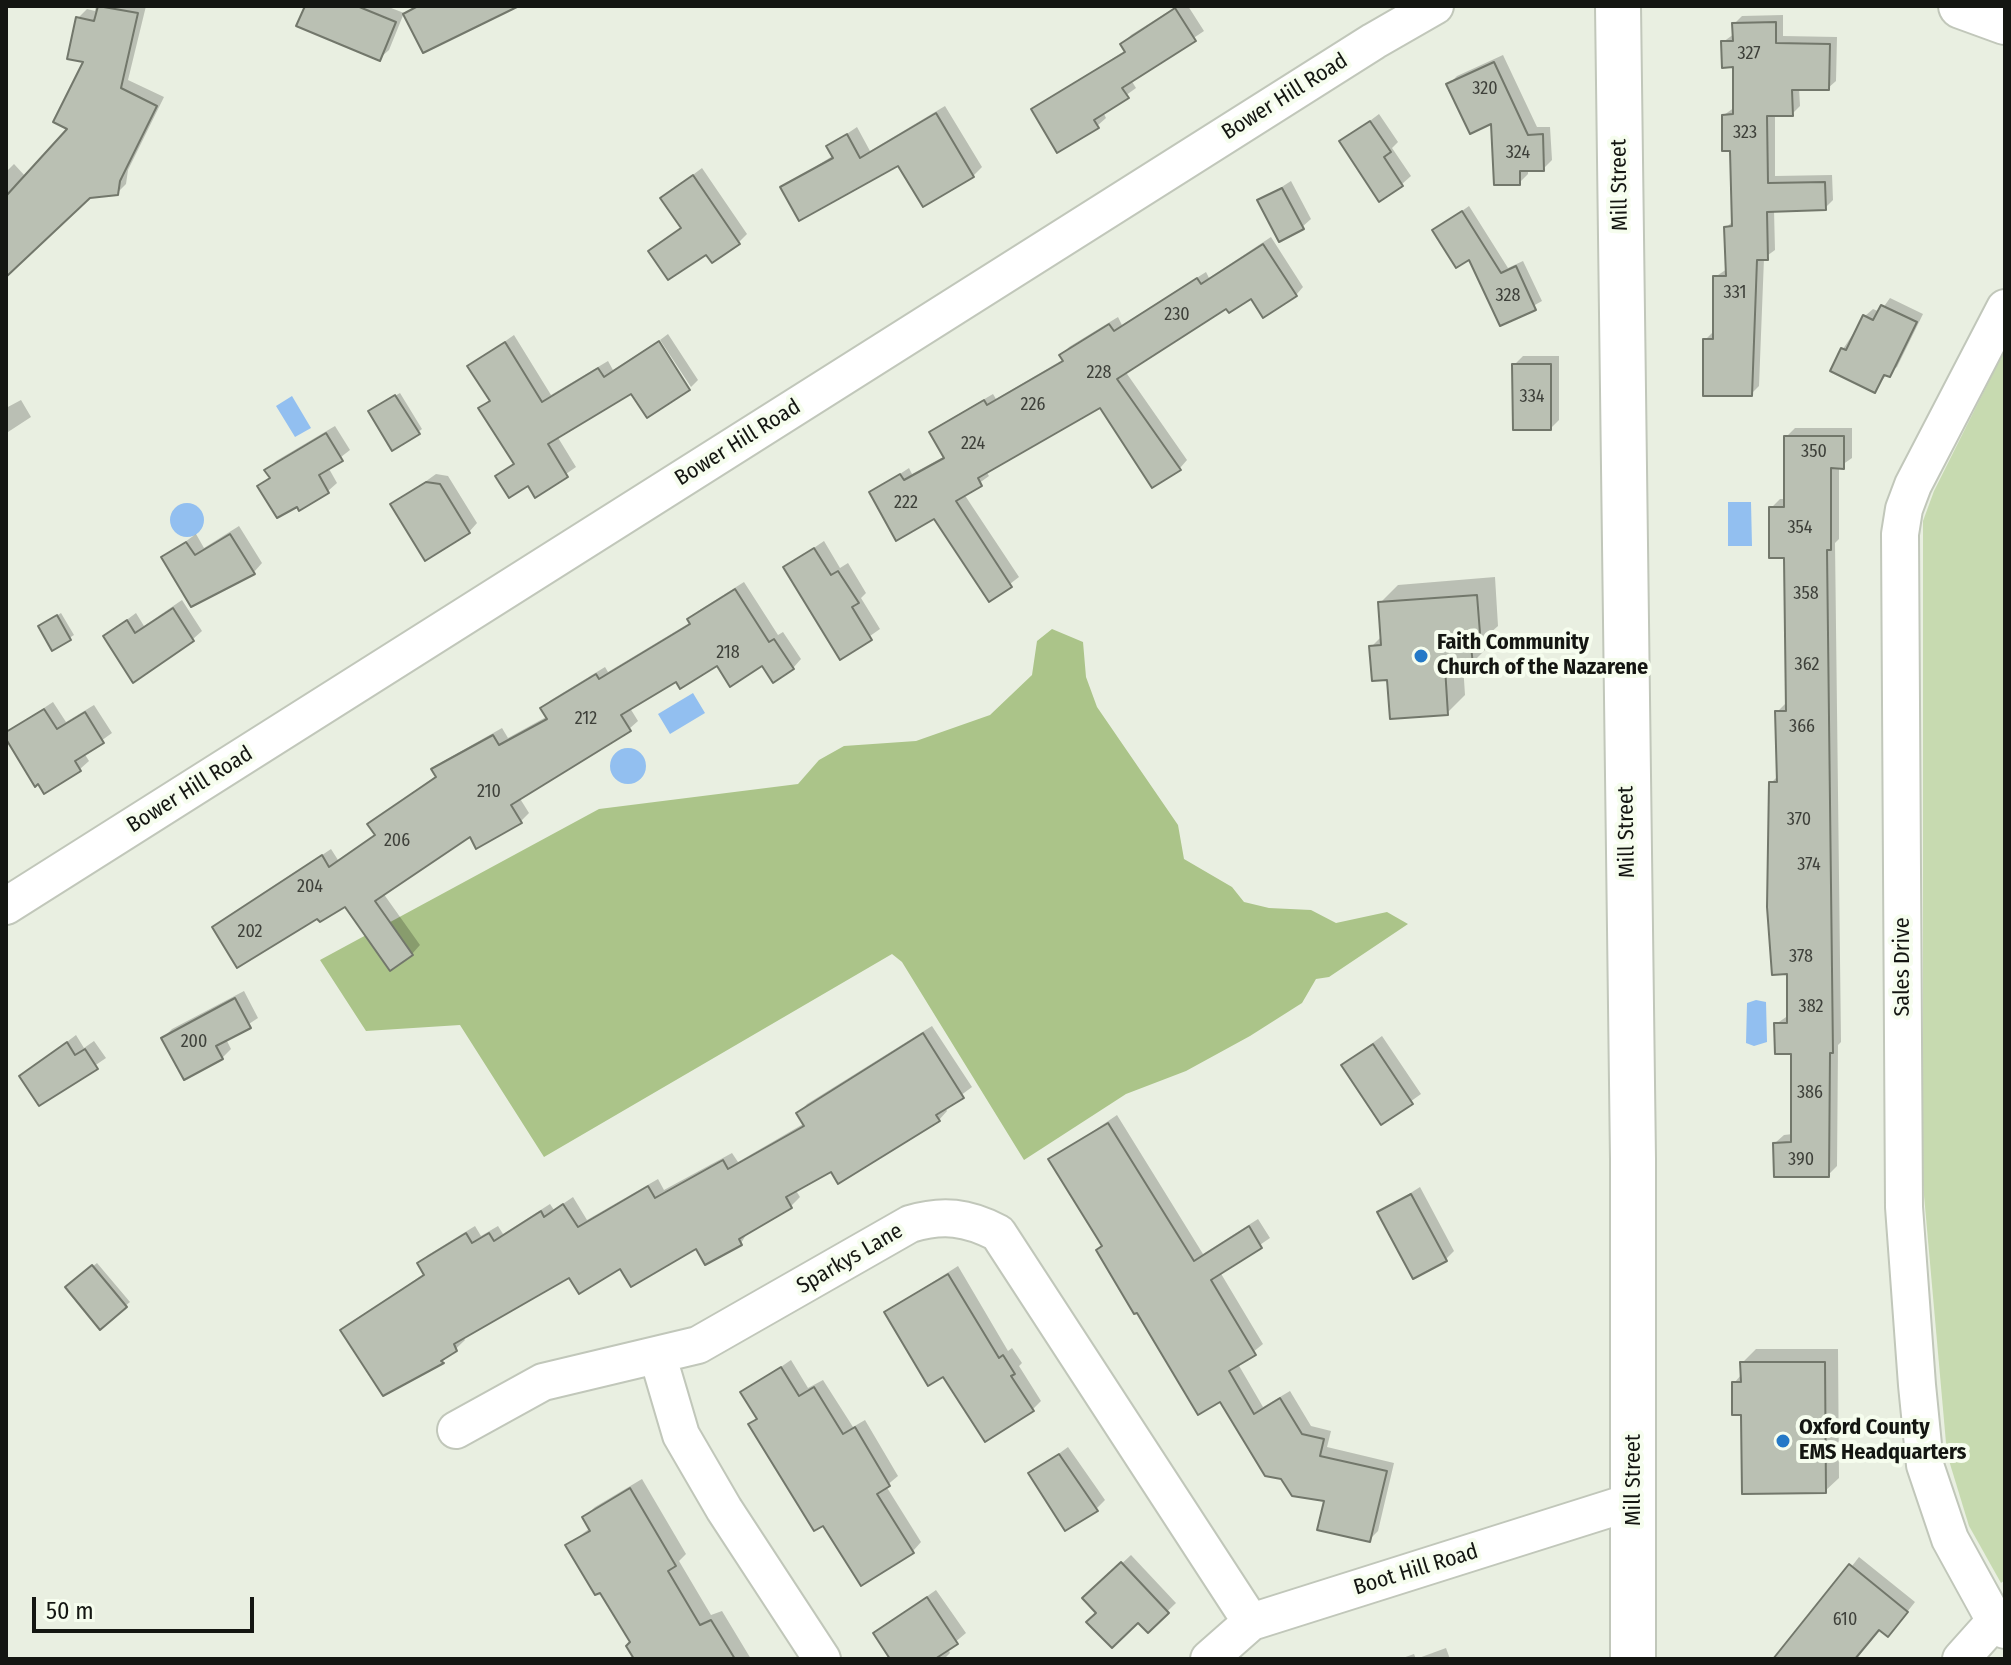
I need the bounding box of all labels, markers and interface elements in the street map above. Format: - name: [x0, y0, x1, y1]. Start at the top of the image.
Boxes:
- house number: 327: [1737, 43, 1761, 65]
- street label: Bower Hill Road: [1217, 48, 1353, 146]
- house number: 320: [1472, 78, 1498, 100]
- house number: 323: [1733, 122, 1757, 144]
- street label: Mill Street: [1606, 139, 1634, 231]
- house number: 324: [1506, 142, 1530, 164]
- house number: 331: [1724, 282, 1746, 304]
- house number: 328: [1496, 285, 1520, 307]
- house number: 230: [1164, 304, 1190, 326]
- house number: 228: [1087, 362, 1111, 384]
- house number: 334: [1520, 386, 1544, 408]
- street label: Bower Hill Road: [670, 394, 806, 492]
- house number: 226: [1021, 394, 1045, 416]
- house number: 224: [961, 433, 985, 455]
- house number: 350: [1801, 441, 1827, 463]
- house number: 222: [894, 492, 918, 514]
- house number: 354: [1787, 517, 1813, 539]
- house number: 358: [1793, 583, 1819, 605]
- place label: Faith Community Church of the Nazarene: [1437, 630, 1648, 682]
- house number: 218: [716, 642, 740, 664]
- marker: Faith Community Church of the Nazarene: [1412, 647, 1430, 665]
- house number: 362: [1795, 654, 1819, 676]
- house number: 212: [575, 708, 597, 730]
- house number: 366: [1789, 716, 1815, 738]
- street label: Bower Hill Road: [122, 741, 258, 839]
- house number: 210: [477, 781, 501, 803]
- street label: Mill Street: [1613, 786, 1641, 878]
- house number: 370: [1787, 809, 1811, 831]
- house number: 206: [384, 830, 410, 852]
- house number: 374: [1797, 854, 1821, 876]
- house number: 204: [297, 876, 323, 898]
- street label: Sales Drive: [1890, 917, 1916, 1017]
- house number: 202: [237, 921, 263, 943]
- house number: 378: [1789, 946, 1813, 968]
- house number: 382: [1799, 996, 1823, 1018]
- house number: 200: [181, 1031, 207, 1053]
- house number: 386: [1797, 1082, 1823, 1104]
- house number: 390: [1788, 1149, 1814, 1171]
- street label: Sparkys Lane: [792, 1218, 908, 1300]
- place label: Oxford County EMS Headquarters: [1799, 1415, 1966, 1466]
- marker: Oxford County EMS Headquarters: [1774, 1432, 1792, 1450]
- street label: Mill Street: [1621, 1434, 1647, 1526]
- street label: Boot Hill Road: [1351, 1539, 1481, 1601]
- scale bar: [36, 1581, 258, 1631]
- text: 50 m: [46, 1597, 94, 1625]
- house number: 610: [1833, 1609, 1857, 1631]

